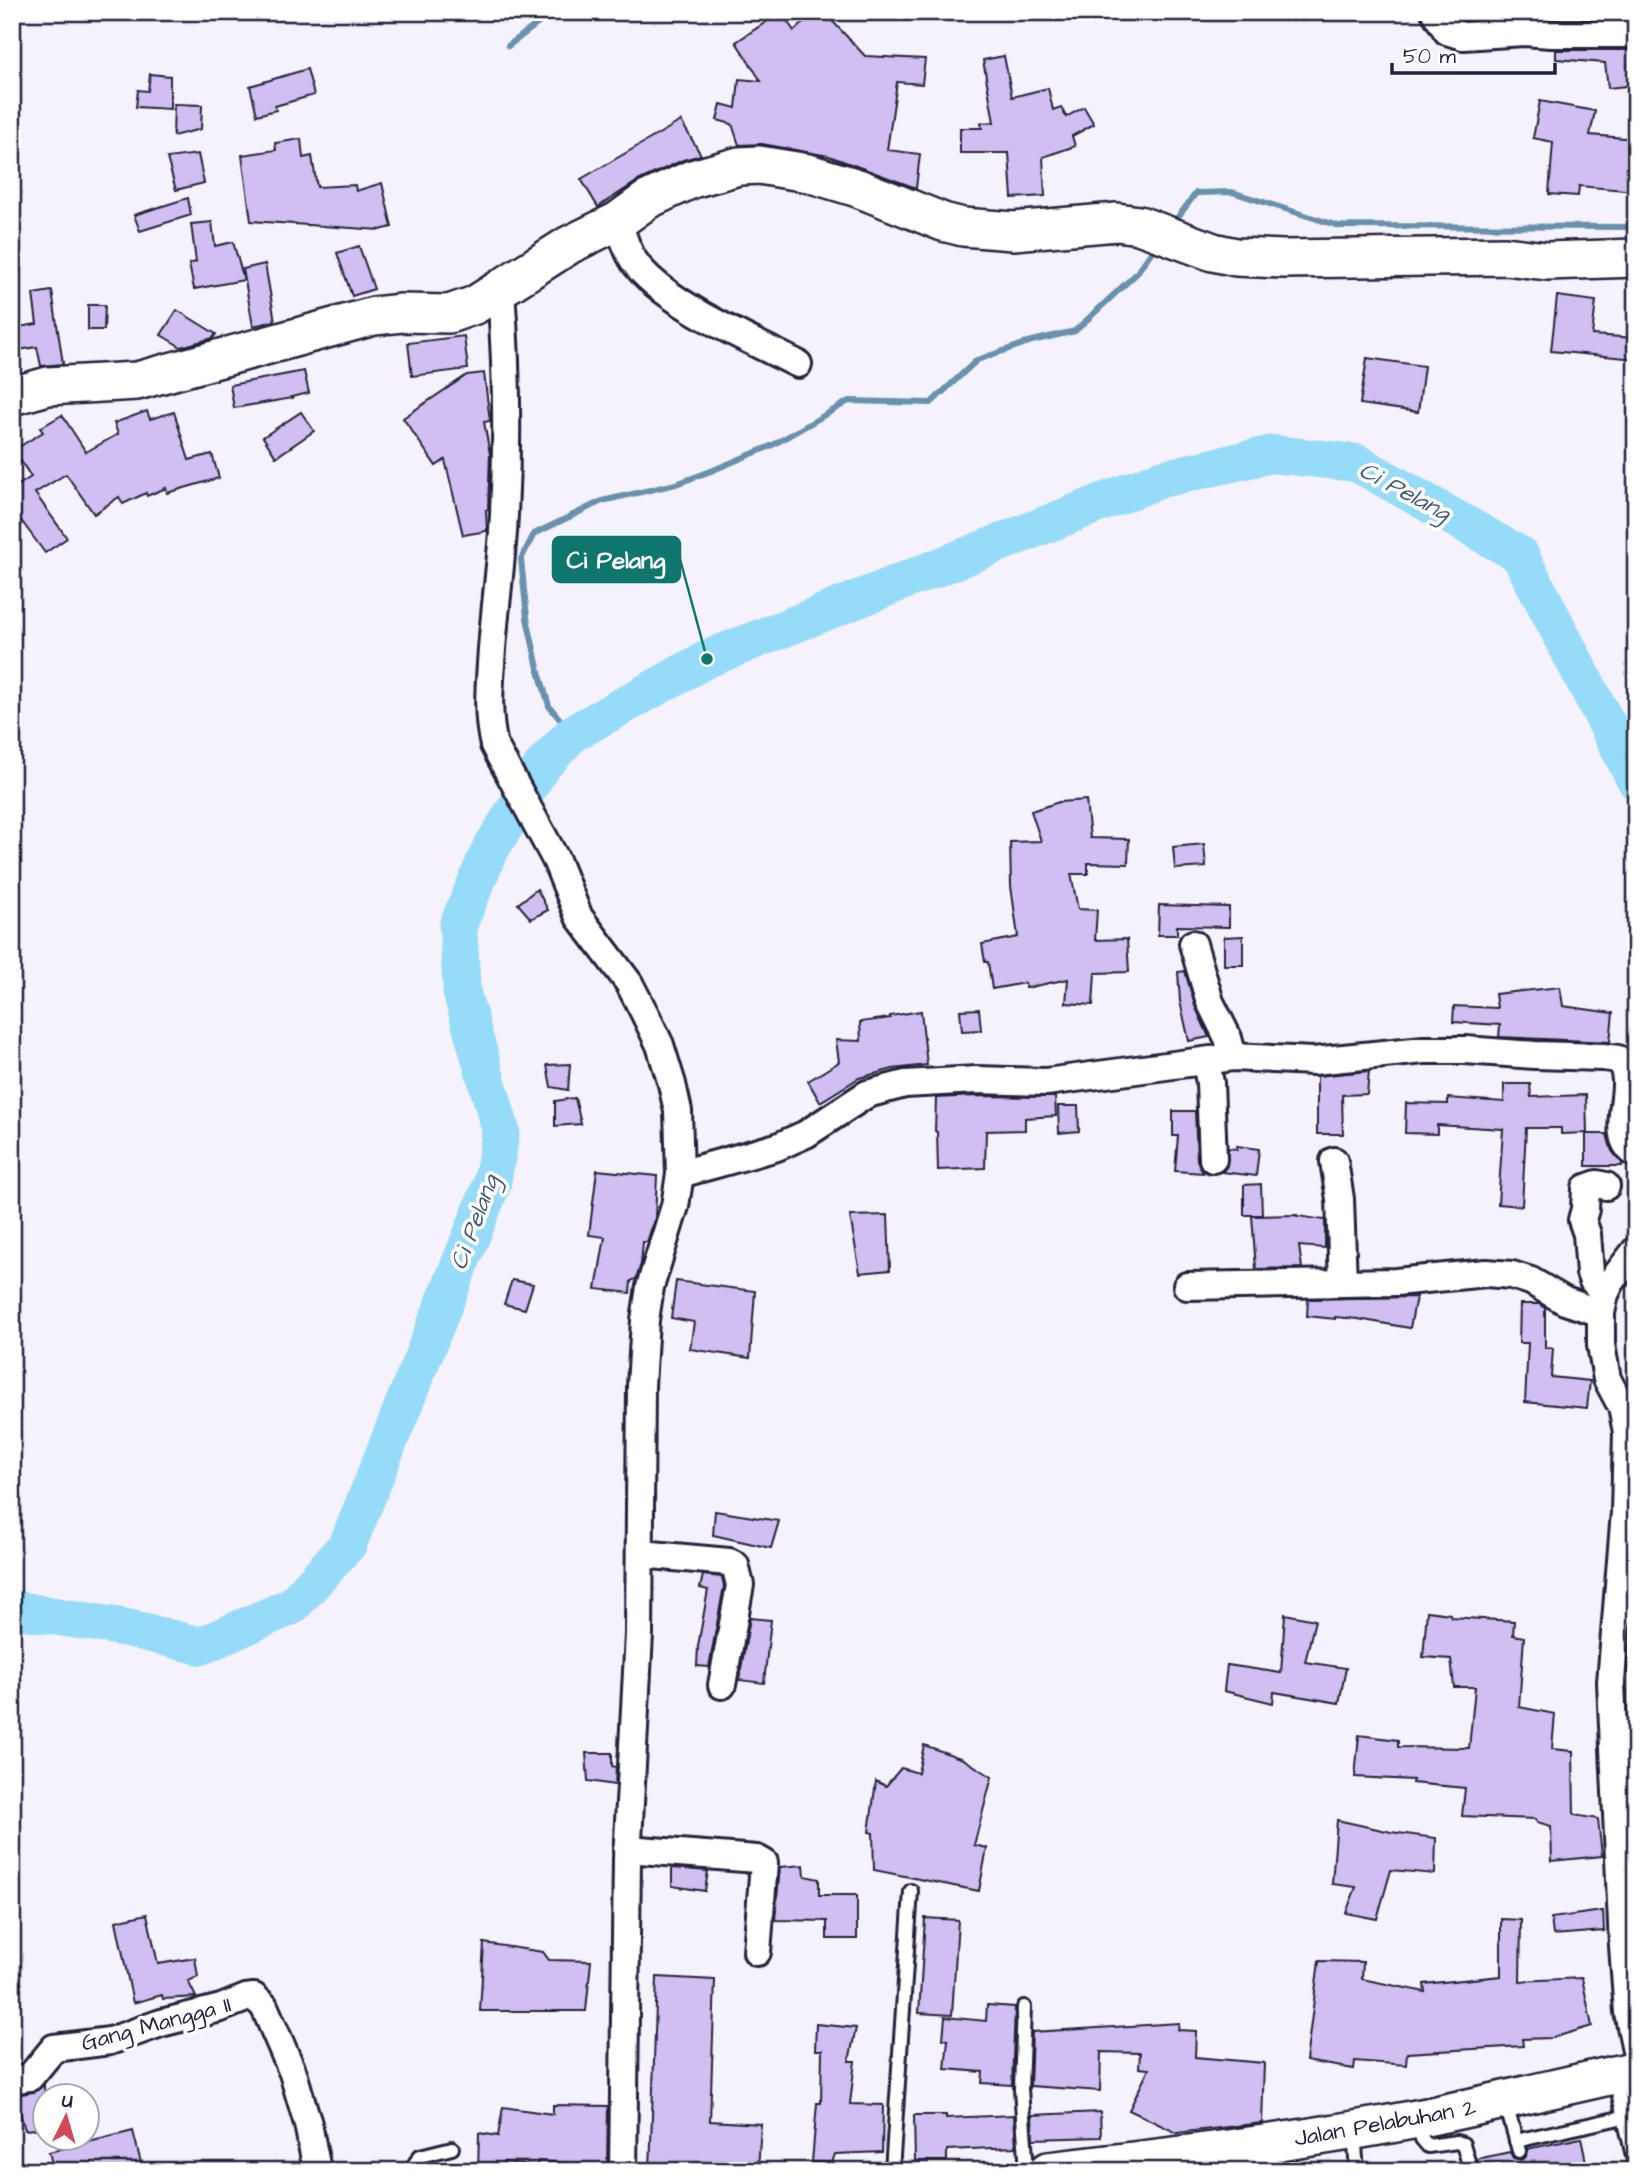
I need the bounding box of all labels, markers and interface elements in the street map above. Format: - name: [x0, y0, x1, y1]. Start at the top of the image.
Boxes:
- scale bar: [1392, 32, 1555, 76]
- text: 50 m: [1403, 42, 1457, 71]
- water label: Ci Pelang: [1352, 454, 1458, 532]
- callout: Ci Pelang: [553, 537, 680, 582]
- text: Ci Pelang: [567, 544, 666, 579]
- water label: Ci Pelang: [442, 1169, 509, 1275]
- street label: Gang Mangga II: [78, 1989, 235, 2060]
- north arrow: [32, 2082, 102, 2152]
- text: U: [61, 2088, 74, 2116]
- street label: Jalan Pelabuhan 2: [1292, 2091, 1479, 2155]

